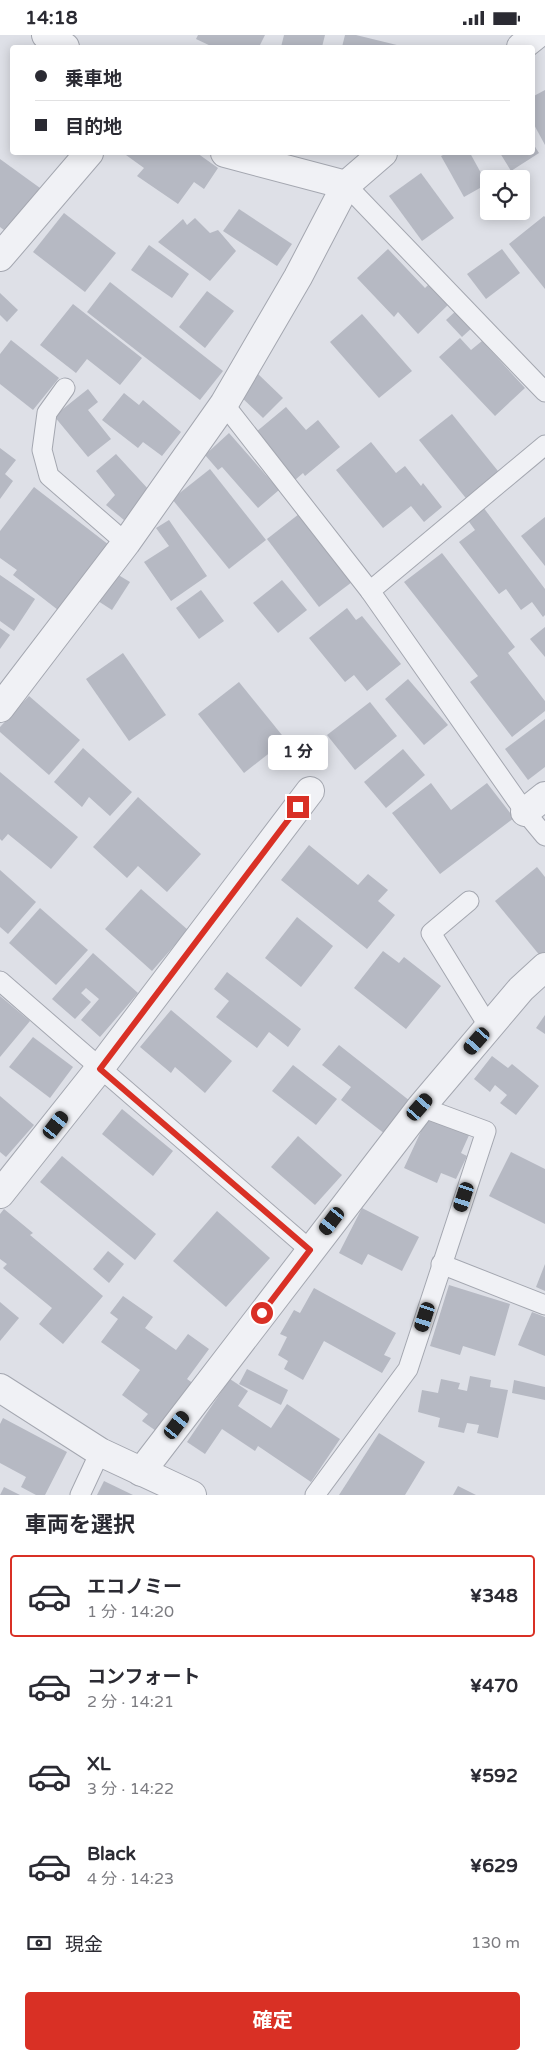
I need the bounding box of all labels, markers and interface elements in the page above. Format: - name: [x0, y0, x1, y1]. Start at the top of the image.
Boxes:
- text: 14:18: [25, 7, 78, 29]
- text: 乗車地: [65, 68, 122, 90]
- text: 目的地: [65, 116, 122, 138]
- map controls: [480, 170, 530, 220]
- button: locate: [480, 170, 530, 220]
- callout: 1 分: [268, 735, 328, 769]
- text: 1 分: [283, 742, 313, 762]
- route end: [287, 796, 309, 818]
- car: [461, 1025, 492, 1057]
- car: [404, 1091, 435, 1123]
- car: [40, 1109, 71, 1141]
- car: [452, 1180, 475, 1214]
- car: [316, 1205, 347, 1237]
- car: [413, 1300, 436, 1334]
- route start: [251, 1302, 273, 1324]
- car: [161, 1409, 192, 1441]
- text: 車両を選択: [25, 1512, 135, 1538]
- icon: car: [27, 1574, 72, 1619]
- text: エコノミー: [87, 1576, 182, 1598]
- text: ¥348: [470, 1585, 518, 1607]
- text: 1 分 · 14:20: [87, 1602, 174, 1622]
- icon: car: [27, 1664, 72, 1709]
- text: コンフォート: [87, 1666, 200, 1688]
- text: ¥470: [470, 1675, 518, 1697]
- text: 2 分 · 14:21: [87, 1692, 174, 1712]
- text: XL: [87, 1753, 111, 1775]
- icon: car: [27, 1754, 72, 1799]
- text: ¥592: [470, 1765, 518, 1787]
- text: 3 分 · 14:22: [87, 1779, 174, 1799]
- text: Black: [87, 1843, 136, 1865]
- icon: car: [27, 1844, 72, 1889]
- text: ¥629: [470, 1855, 518, 1877]
- text: 4 分 · 14:23: [87, 1869, 174, 1889]
- icon: cash: [25, 1929, 53, 1957]
- text: 130 m: [471, 1933, 520, 1953]
- text: 現金: [65, 1934, 103, 1956]
- button: 確定: [25, 1992, 520, 2050]

